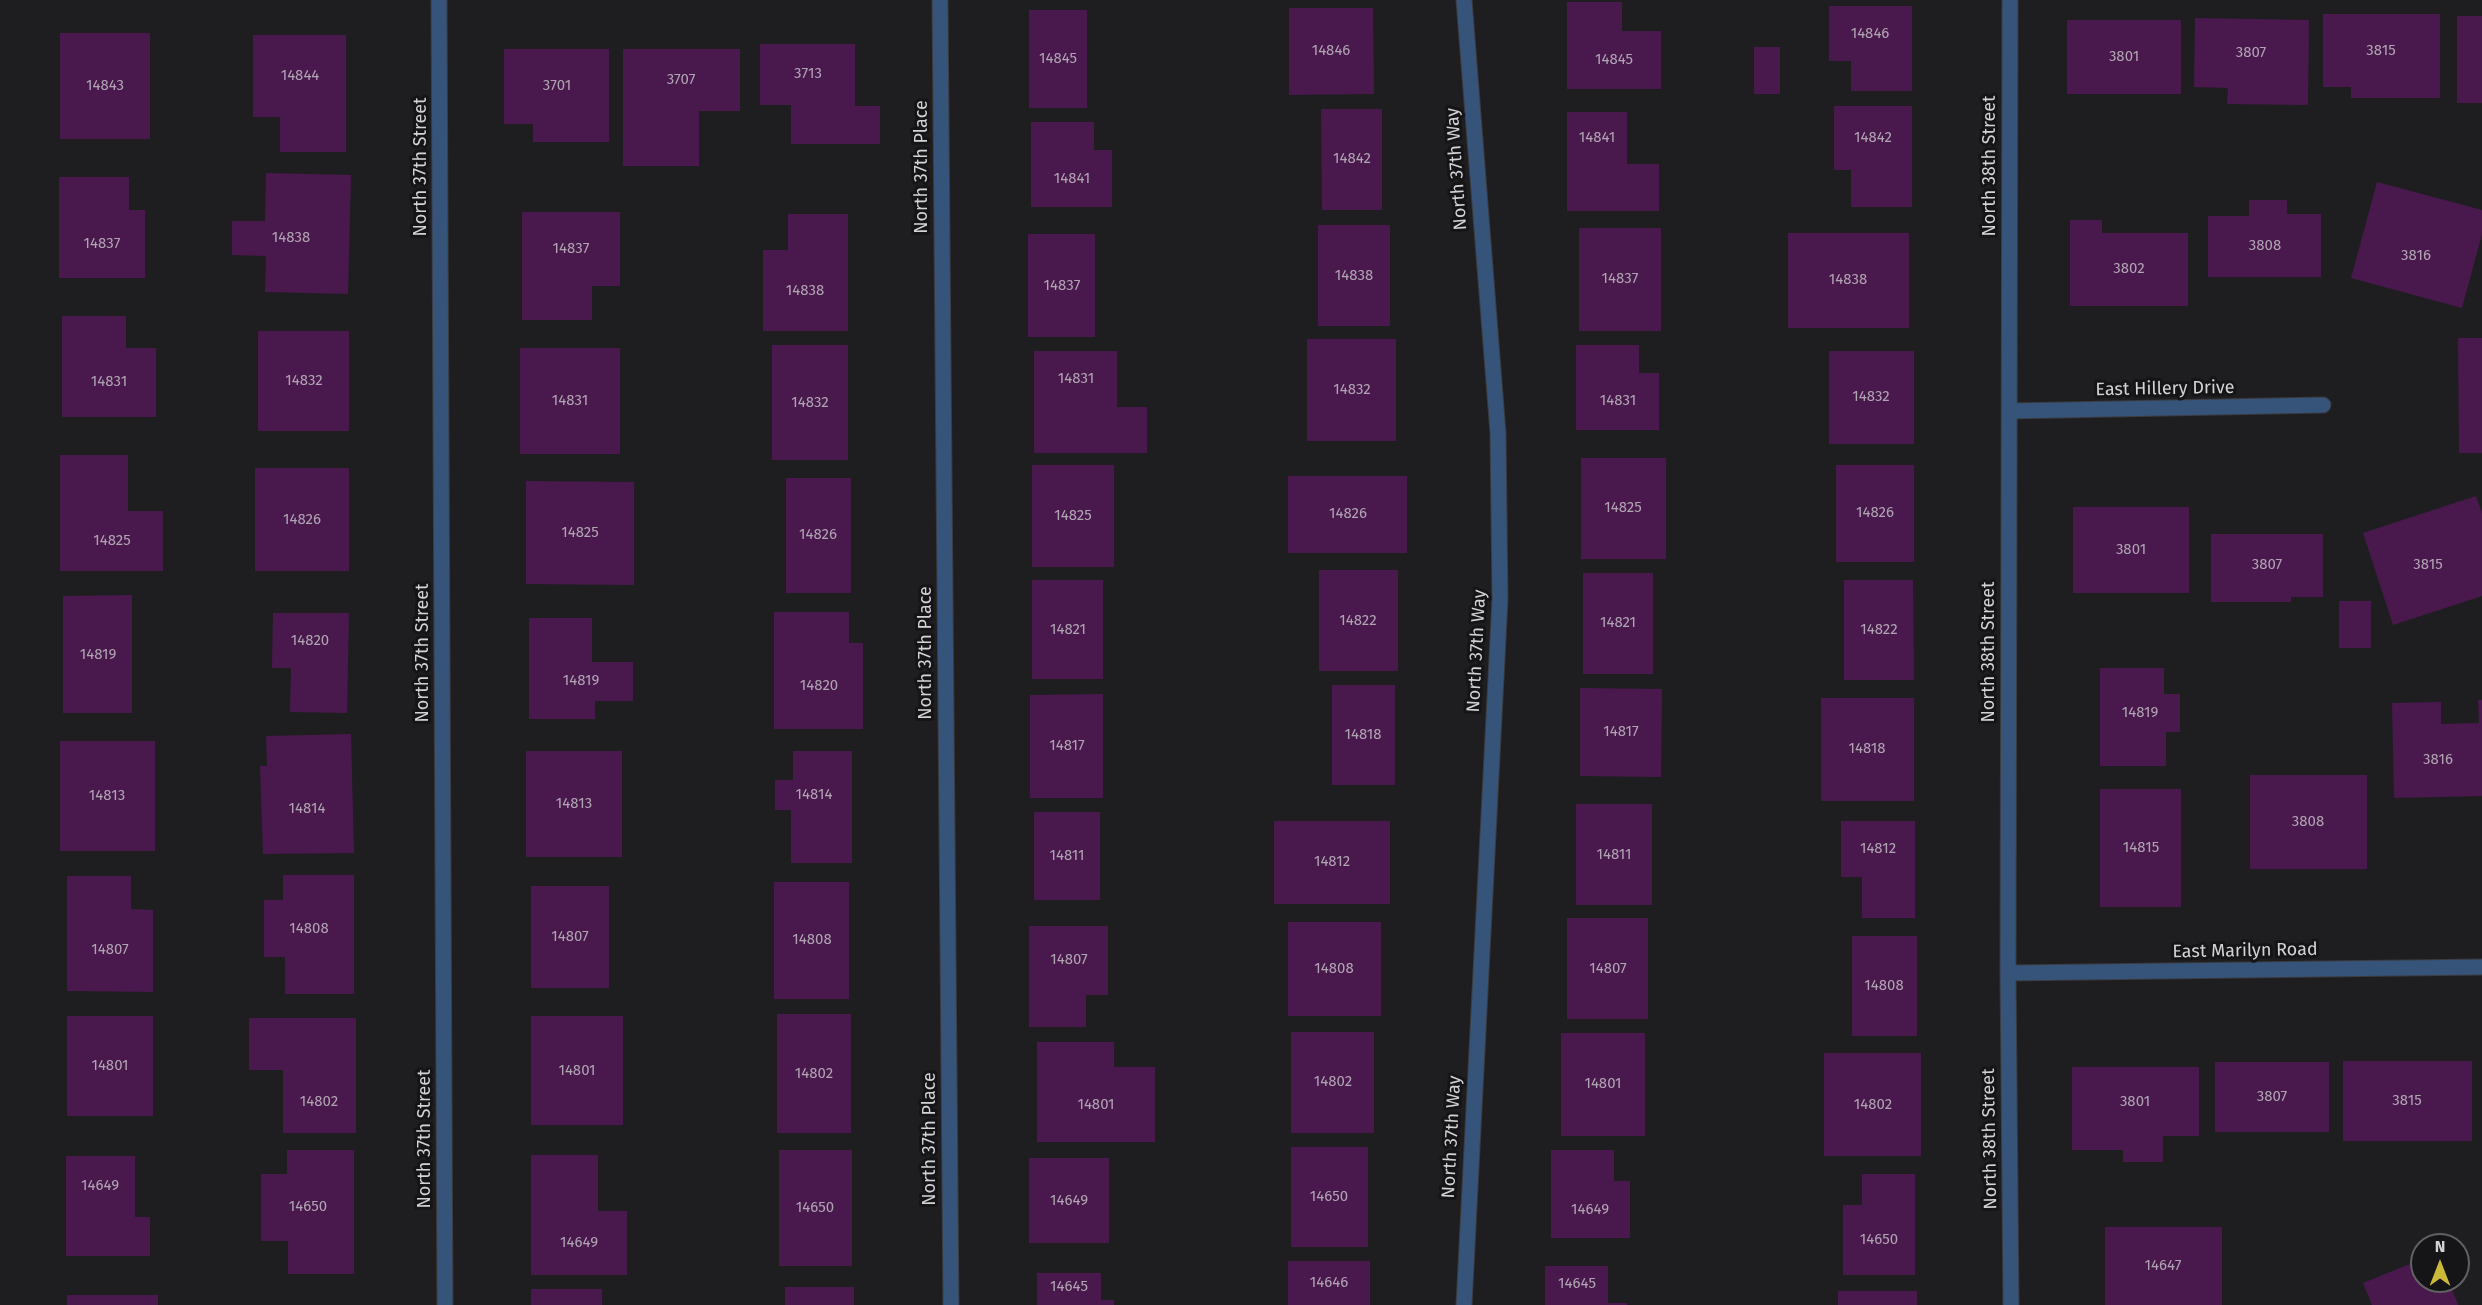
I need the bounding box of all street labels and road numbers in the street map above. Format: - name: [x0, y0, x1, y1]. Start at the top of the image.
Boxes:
- street label: North 38th Street: [1979, 95, 2001, 237]
- street label: North 37th Street: [410, 97, 432, 237]
- street label: North 37th Place: [911, 100, 933, 234]
- street label: North 37th Way: [1442, 107, 1472, 231]
- street label: East Hillery Drive: [2095, 377, 2235, 401]
- street label: North 38th Street: [1978, 581, 2000, 723]
- street label: North 37th Street: [412, 583, 434, 723]
- street label: North 37th Place: [915, 586, 937, 720]
- street label: North 37th Way: [1463, 589, 1491, 713]
- street label: East Marilyn Road: [2172, 939, 2318, 963]
- street label: North 38th Street: [1978, 1068, 2002, 1210]
- street label: North 37th Street: [414, 1069, 436, 1209]
- street label: North 37th Place: [919, 1072, 941, 1206]
- street label: North 37th Way: [1438, 1075, 1466, 1199]

